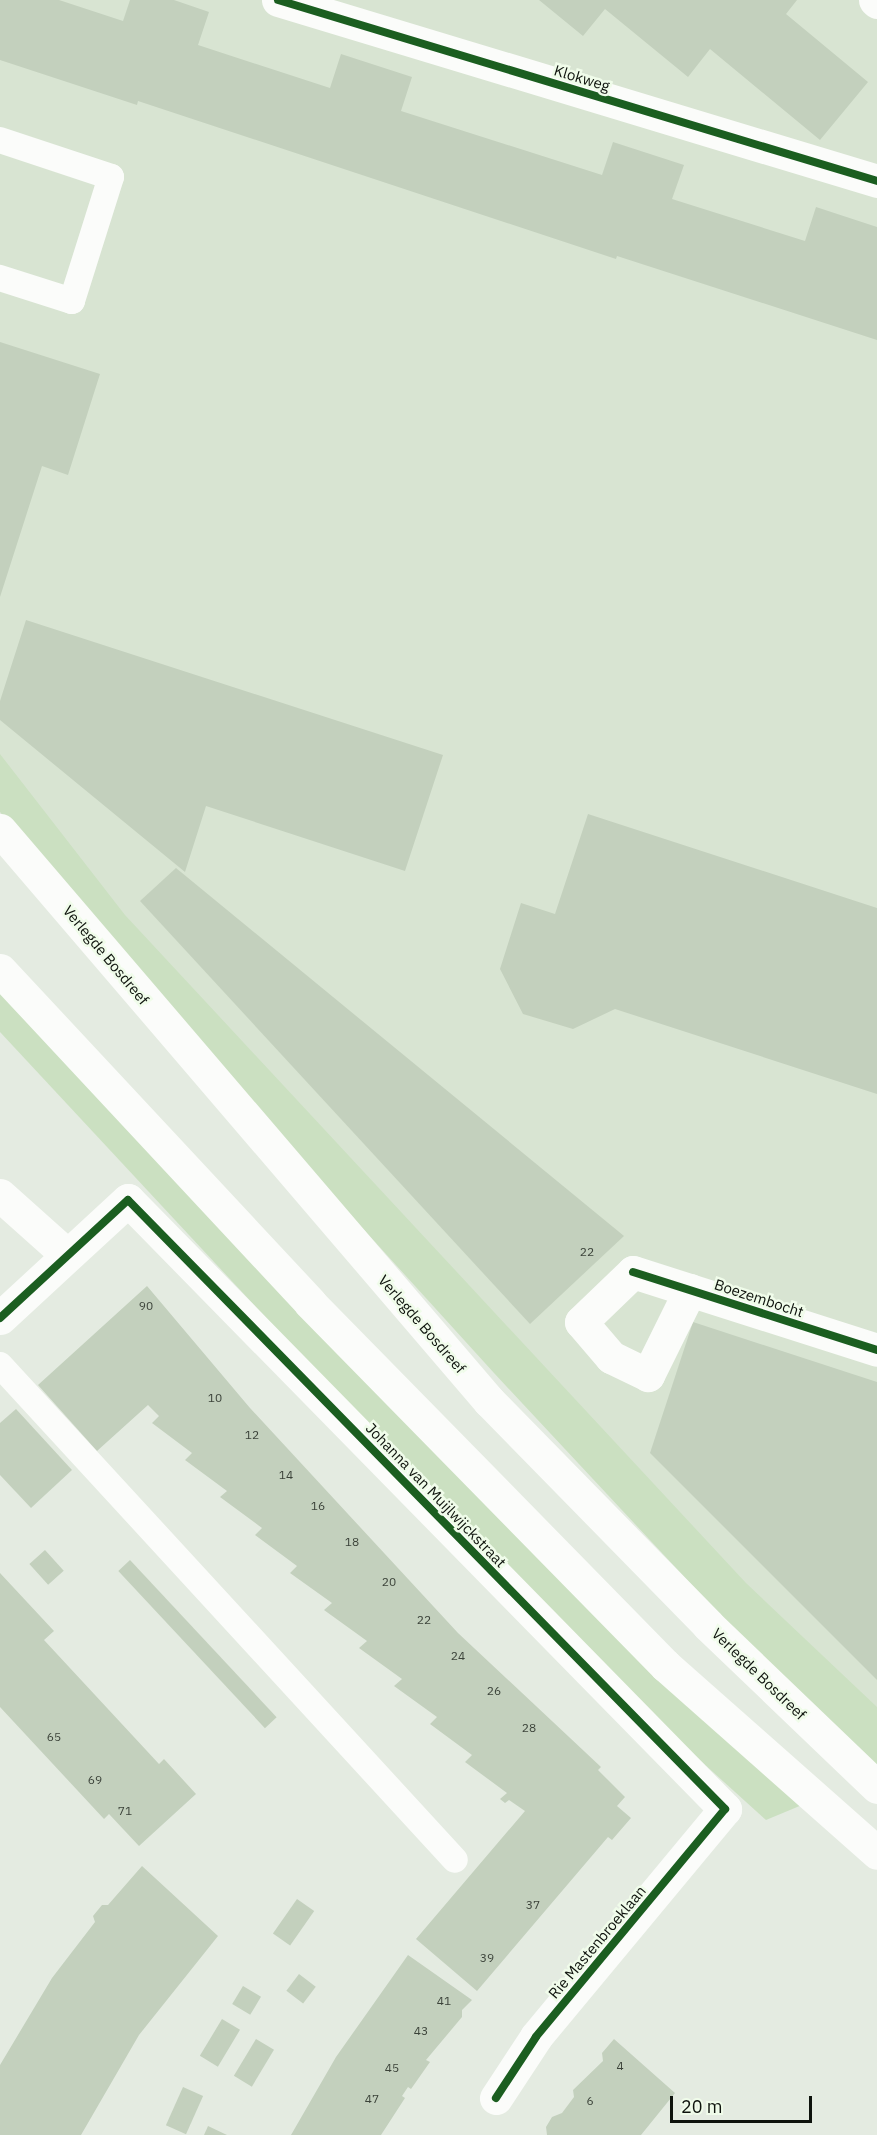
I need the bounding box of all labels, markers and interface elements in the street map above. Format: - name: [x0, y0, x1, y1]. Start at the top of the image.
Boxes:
- street label: Klokweg: [552, 61, 612, 95]
- street label: Verlegde Bosdreef: [59, 902, 153, 1008]
- house number: 22: [580, 1245, 594, 1259]
- street label: Verlegde Bosdreef: [375, 1271, 469, 1377]
- street label: Boezembocht: [712, 1275, 806, 1321]
- house number: 90: [139, 1299, 153, 1313]
- house number: 10: [208, 1391, 222, 1405]
- street label: Johanna van Muijlwijckstraat: [362, 1419, 510, 1571]
- house number: 12: [245, 1428, 259, 1442]
- house number: 14: [279, 1468, 293, 1482]
- house number: 16: [311, 1499, 325, 1513]
- house number: 18: [345, 1535, 359, 1549]
- house number: 20: [382, 1575, 396, 1589]
- house number: 22: [417, 1613, 431, 1627]
- street label: Verlegde Bosdreef: [708, 1624, 810, 1724]
- house number: 24: [451, 1649, 465, 1663]
- house number: 26: [487, 1684, 501, 1698]
- house number: 28: [522, 1721, 536, 1735]
- house number: 65: [47, 1730, 61, 1744]
- house number: 69: [88, 1773, 102, 1787]
- house number: 71: [118, 1804, 132, 1818]
- street label: Rie Mastenbroeklaan: [545, 1882, 649, 2002]
- house number: 37: [526, 1898, 540, 1912]
- house number: 39: [480, 1951, 494, 1965]
- house number: 41: [437, 1994, 451, 2008]
- house number: 43: [414, 2024, 428, 2038]
- house number: 4: [616, 2059, 624, 2073]
- house number: 45: [385, 2061, 399, 2075]
- scale bar: [673, 2084, 816, 2122]
- house number: 47: [365, 2092, 379, 2106]
- house number: 6: [586, 2094, 594, 2108]
- text: 20 m: [681, 2095, 723, 2118]

